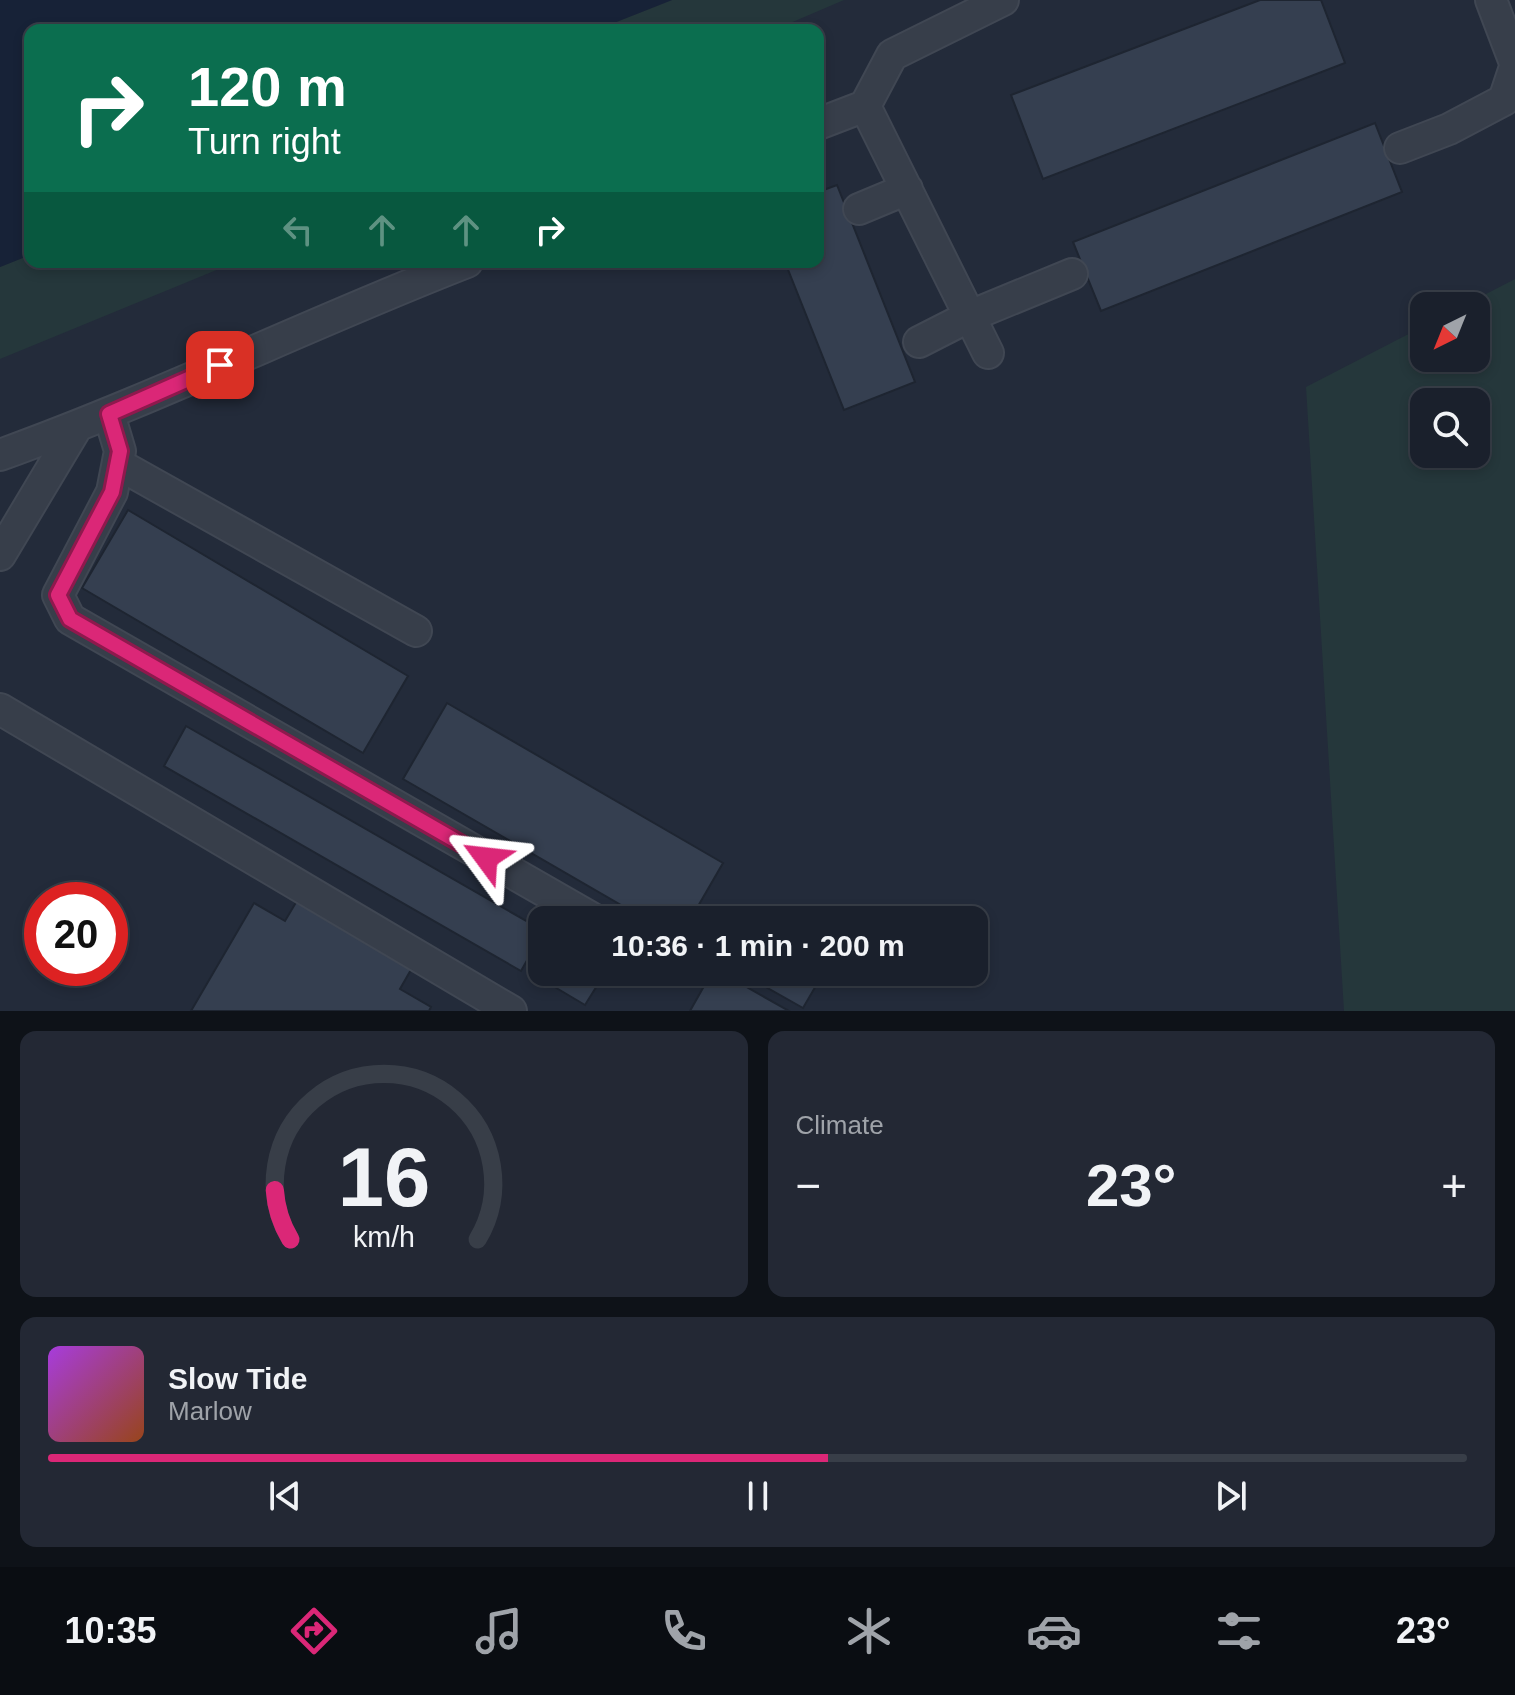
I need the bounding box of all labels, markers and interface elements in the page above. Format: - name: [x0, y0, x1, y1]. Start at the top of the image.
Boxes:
- text: 120 m: [188, 55, 347, 118]
- icon: right: [56, 56, 160, 160]
- text: Turn right: [188, 121, 341, 162]
- icon: left: [276, 208, 320, 252]
- icon: ahead: [360, 208, 404, 252]
- icon: ahead: [444, 208, 488, 252]
- icon: right: [528, 208, 572, 252]
- north arrow: [1410, 292, 1490, 372]
- map controls: [1410, 292, 1490, 468]
- pin: [186, 331, 254, 399]
- icon: arrive: [198, 343, 242, 387]
- button: search: [1410, 388, 1490, 468]
- position arrow: [444, 816, 528, 900]
- speed limit sign: 20: [24, 882, 128, 986]
- text: 10:36 · 1 min · 200 m: [611, 929, 905, 962]
- text: Climate: [796, 1110, 884, 1140]
- text: 16: [337, 1131, 430, 1224]
- text: 23°: [1086, 1152, 1177, 1219]
- text: −: [796, 1161, 821, 1210]
- text: +: [1441, 1161, 1467, 1210]
- text: km/h: [353, 1221, 415, 1253]
- text: Slow Tide: [168, 1362, 307, 1395]
- text: Marlow: [168, 1396, 252, 1426]
- icon: previous: [263, 1474, 307, 1518]
- icon: pause: [736, 1474, 780, 1518]
- icon: next: [1209, 1474, 1253, 1518]
- icon: directions: [286, 1603, 342, 1659]
- icon: music: [471, 1603, 527, 1659]
- icon: phone: [656, 1603, 712, 1659]
- icon: climate: [841, 1603, 897, 1659]
- icon: car: [1026, 1603, 1082, 1659]
- icon: filters: [1211, 1603, 1267, 1659]
- text: 10:35: [65, 1610, 157, 1651]
- text: 23°: [1396, 1610, 1450, 1651]

